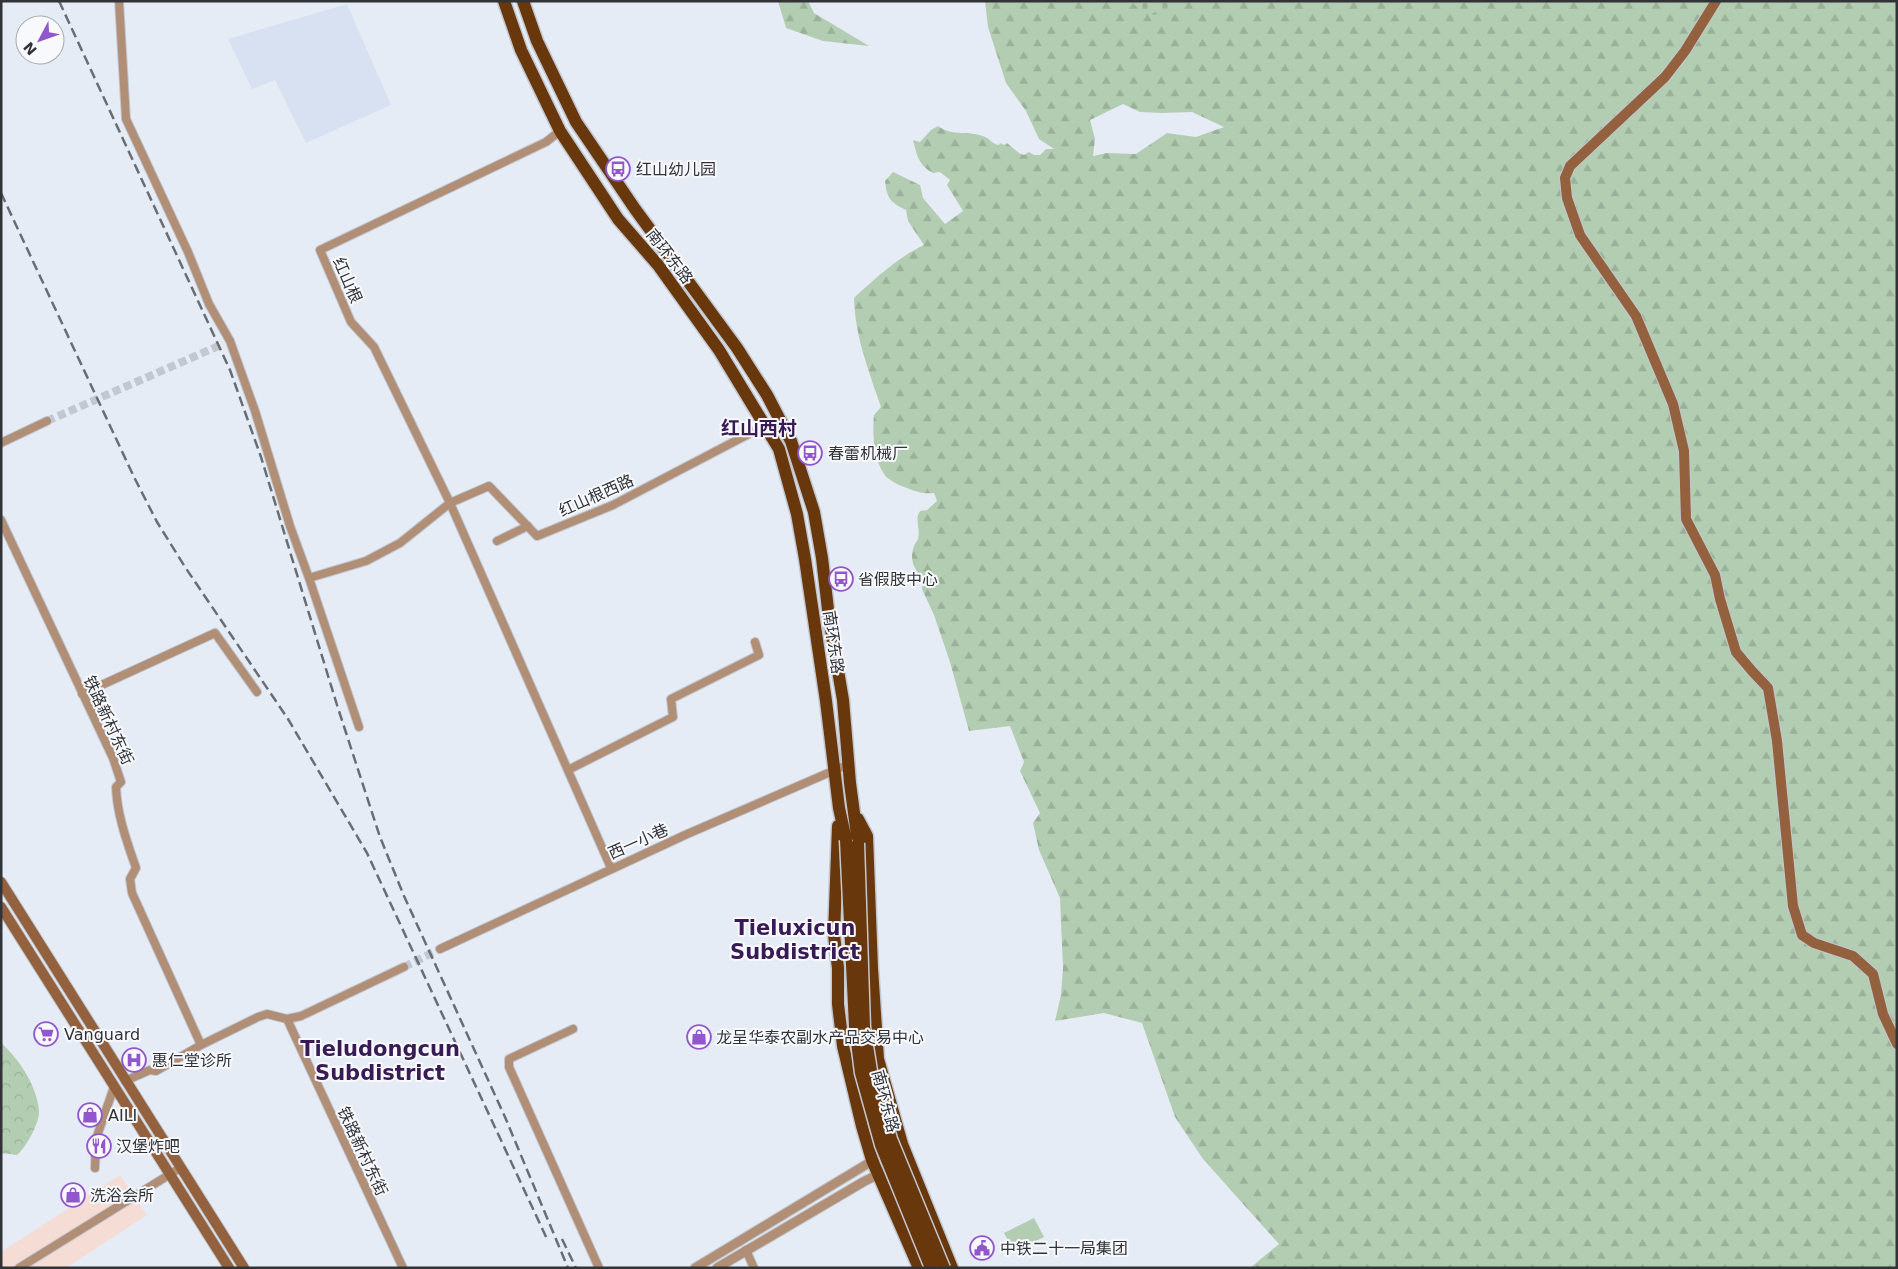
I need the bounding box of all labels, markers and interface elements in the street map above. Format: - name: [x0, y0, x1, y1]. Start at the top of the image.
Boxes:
- north arrow: [15, 15, 65, 65]
- text: N: [20, 39, 40, 58]
- bus stop icon: 红山幼儿园: [605, 156, 631, 182]
- place label: 红山幼儿园: [636, 160, 716, 179]
- street label: 南环东路: [642, 225, 697, 287]
- street label: 红山根: [329, 254, 366, 306]
- district label: 红山西村: [721, 417, 797, 439]
- bus stop icon: 春蕾机械厂: [797, 440, 823, 466]
- place label: 春蕾机械厂: [828, 444, 908, 463]
- street label: 红山根西路: [556, 471, 637, 520]
- bus stop icon: 省假肢中心: [828, 566, 854, 592]
- place label: 省假肢中心: [858, 570, 938, 589]
- street label: 南环东路: [820, 609, 847, 675]
- street label: 铁路新村东街: [80, 673, 137, 768]
- street label: 西一小巷: [605, 820, 671, 863]
- district label: Tieluxicun Subdistrict: [730, 916, 860, 964]
- supermarket icon: Vanguard: [33, 1021, 59, 1047]
- shop icon: 龙呈华泰农副水产品交易中心: [686, 1024, 712, 1050]
- place label: Vanguard: [64, 1025, 140, 1044]
- place label: 龙呈华泰农副水产品交易中心: [716, 1028, 924, 1047]
- district label: Tieludongcun Subdistrict: [300, 1037, 460, 1085]
- hospital icon: 惠仁堂诊所: [121, 1047, 147, 1073]
- place label: 惠仁堂诊所: [152, 1051, 232, 1070]
- street label: 南环东路: [868, 1068, 903, 1135]
- shop icon: AILI: [77, 1102, 103, 1128]
- street label: 铁路新村东街: [334, 1104, 391, 1199]
- place label: AILI: [108, 1106, 137, 1125]
- restaurant icon: 汉堡炸吧: [86, 1133, 112, 1159]
- place label: 汉堡炸吧: [116, 1137, 180, 1156]
- shop icon: 洗浴会所: [60, 1182, 86, 1208]
- place label: 洗浴会所: [90, 1186, 154, 1205]
- public building icon: 中铁二十一局集团: [969, 1235, 995, 1261]
- place label: 中铁二十一局集团: [1000, 1239, 1128, 1258]

